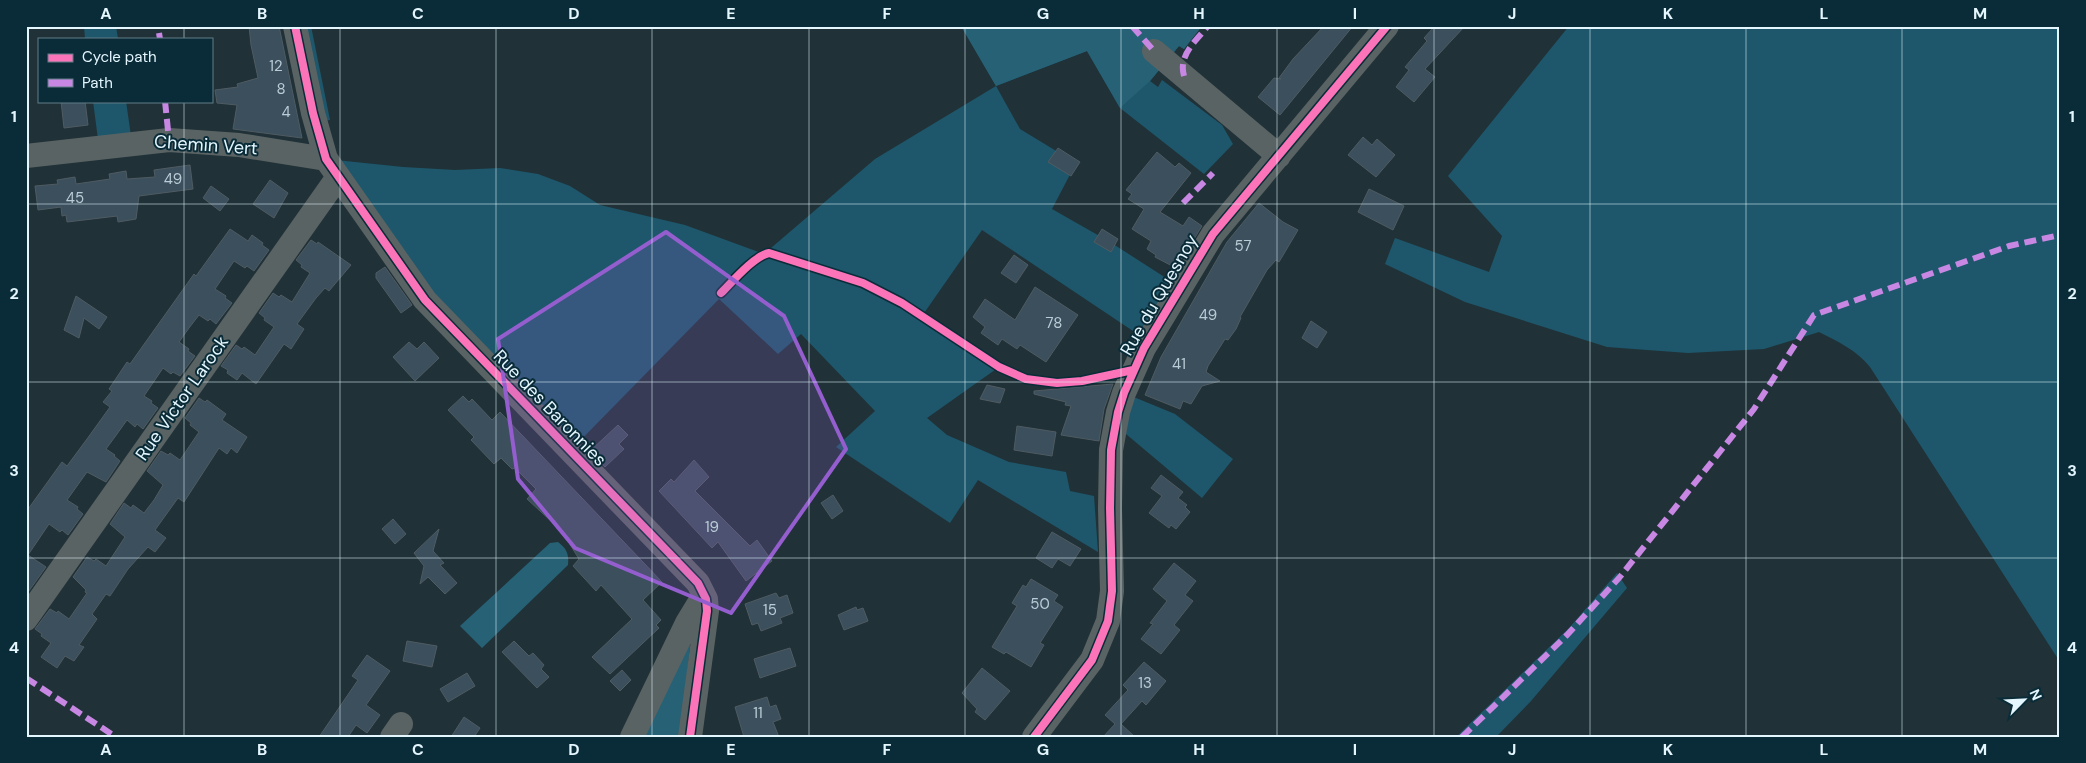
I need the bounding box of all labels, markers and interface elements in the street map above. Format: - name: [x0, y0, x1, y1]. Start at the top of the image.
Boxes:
- text: A: [100, 3, 112, 24]
- text: B: [257, 3, 267, 24]
- text: C: [412, 3, 424, 24]
- text: D: [568, 3, 580, 24]
- text: E: [726, 3, 736, 24]
- text: F: [883, 3, 892, 24]
- text: G: [1037, 3, 1049, 24]
- text: H: [1193, 3, 1205, 24]
- text: I: [1353, 3, 1357, 24]
- text: J: [1508, 3, 1516, 24]
- text: K: [1663, 3, 1674, 24]
- text: L: [1820, 3, 1829, 24]
- text: M: [1973, 3, 1987, 24]
- legend: [38, 38, 212, 102]
- text: Cycle path: [82, 47, 157, 67]
- house number: 12: [269, 56, 283, 76]
- text: Path: [82, 73, 113, 93]
- house number: 8: [276, 79, 286, 99]
- house number: 4: [281, 102, 291, 122]
- text: 1: [11, 106, 17, 127]
- text: 1: [2069, 106, 2075, 127]
- street label: Chemin Vert: [153, 129, 259, 161]
- house number: 49: [164, 169, 182, 189]
- house number: 45: [66, 188, 84, 208]
- street label: Rue du Quesnoy: [1115, 230, 1203, 360]
- house number: 57: [1235, 236, 1251, 256]
- text: 2: [9, 283, 19, 304]
- text: 2: [2067, 283, 2077, 304]
- house number: 49: [1199, 305, 1217, 325]
- house number: 78: [1046, 313, 1062, 333]
- street label: Rue Victor Larock: [130, 331, 234, 465]
- street label: Rue des Baronnies: [488, 345, 612, 471]
- house number: 41: [1172, 354, 1186, 374]
- text: 3: [9, 460, 19, 481]
- text: 3: [2067, 460, 2077, 481]
- house number: 19: [705, 517, 719, 537]
- house number: 50: [1030, 594, 1050, 614]
- house number: 15: [763, 600, 777, 620]
- text: 4: [9, 637, 19, 658]
- text: 4: [2067, 637, 2077, 658]
- house number: 13: [1138, 673, 1152, 693]
- north arrow: [1998, 676, 2048, 726]
- text: N: [2026, 686, 2046, 703]
- house number: 11: [753, 703, 763, 723]
- text: A: [100, 739, 112, 760]
- text: B: [257, 739, 267, 760]
- text: C: [412, 739, 424, 760]
- text: D: [568, 739, 580, 760]
- text: E: [726, 739, 736, 760]
- text: F: [883, 739, 892, 760]
- text: G: [1037, 739, 1049, 760]
- text: H: [1193, 739, 1205, 760]
- text: I: [1353, 739, 1357, 760]
- text: J: [1508, 739, 1516, 760]
- text: K: [1663, 739, 1674, 760]
- text: L: [1820, 739, 1829, 760]
- text: M: [1973, 739, 1987, 760]

